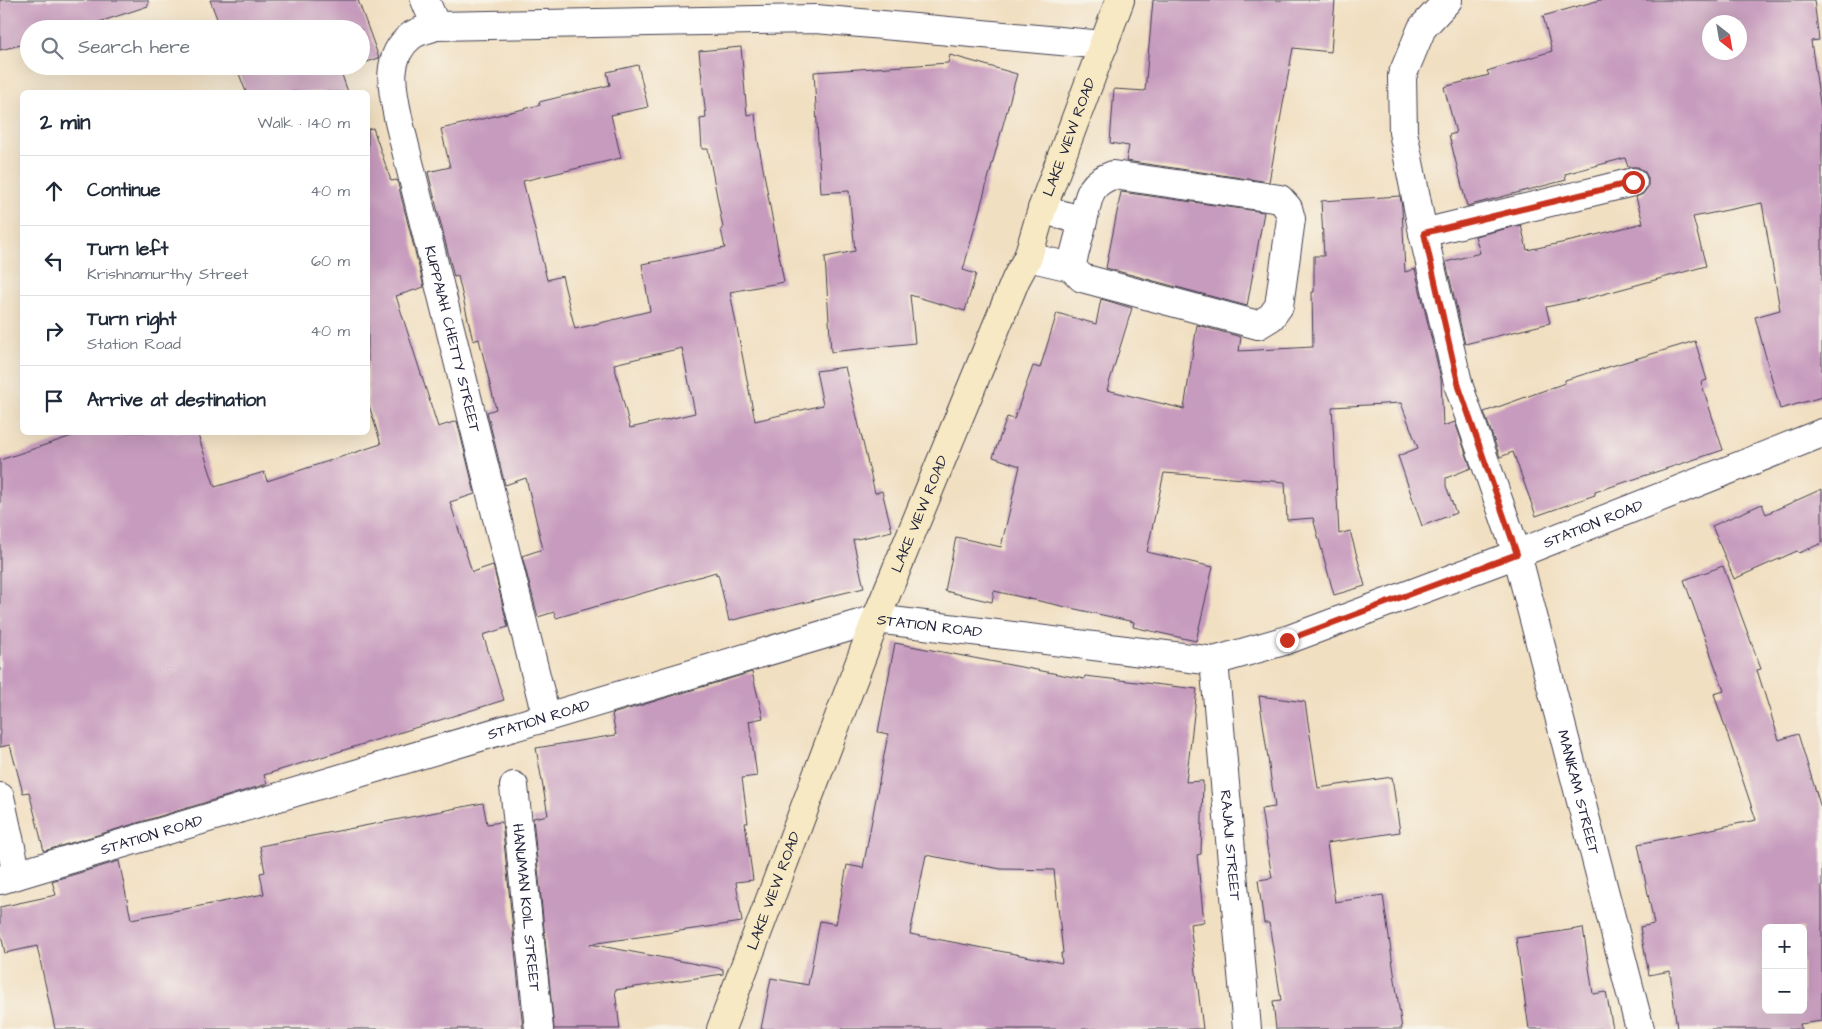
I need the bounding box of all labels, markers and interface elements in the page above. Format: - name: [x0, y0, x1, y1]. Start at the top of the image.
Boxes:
- north arrow: [1702, 15, 1747, 60]
- search box: [20, 20, 370, 75]
- icon: search: [38, 34, 66, 62]
- text: Search here: [78, 34, 190, 61]
- street label: LAKE VIEW ROAD: [1037, 75, 1101, 199]
- text: 2 min: [40, 108, 90, 137]
- text: Walk · 140 m: [258, 112, 350, 134]
- route start: [1622, 171, 1645, 194]
- icon: ahead: [40, 177, 68, 205]
- text: Continue: [87, 177, 161, 204]
- text: 40 m: [310, 180, 350, 202]
- text: Turn left: [87, 236, 168, 263]
- street label: KUPPAIAH CHETTY STREET: [419, 243, 486, 435]
- icon: left: [40, 247, 68, 275]
- text: 60 m: [311, 250, 350, 272]
- text: Krishnamurthy Street: [87, 263, 248, 285]
- text: Turn right: [87, 306, 176, 333]
- icon: right: [40, 317, 68, 345]
- text: 40 m: [310, 320, 350, 342]
- text: Station Road: [87, 333, 181, 355]
- icon: arrive: [40, 387, 68, 415]
- text: Arrive at destination: [87, 387, 266, 414]
- street label: LAKE VIEW ROAD: [886, 452, 953, 576]
- street label: STATION ROAD: [1540, 494, 1646, 553]
- street label: STATION ROAD: [876, 609, 984, 643]
- route end: [1276, 629, 1299, 652]
- street label: STATION ROAD: [485, 694, 593, 745]
- street label: MANIKAM STREET: [1552, 728, 1605, 857]
- street label: RAJAJI STREET: [1215, 789, 1246, 902]
- street label: STATION ROAD: [98, 810, 205, 860]
- street label: HANUMAN KOIL STREET: [507, 822, 546, 993]
- street label: LAKE VIEW ROAD: [741, 828, 805, 953]
- map controls: [1762, 924, 1807, 1014]
- button: +: [1762, 924, 1807, 969]
- button: −: [1762, 969, 1807, 1014]

